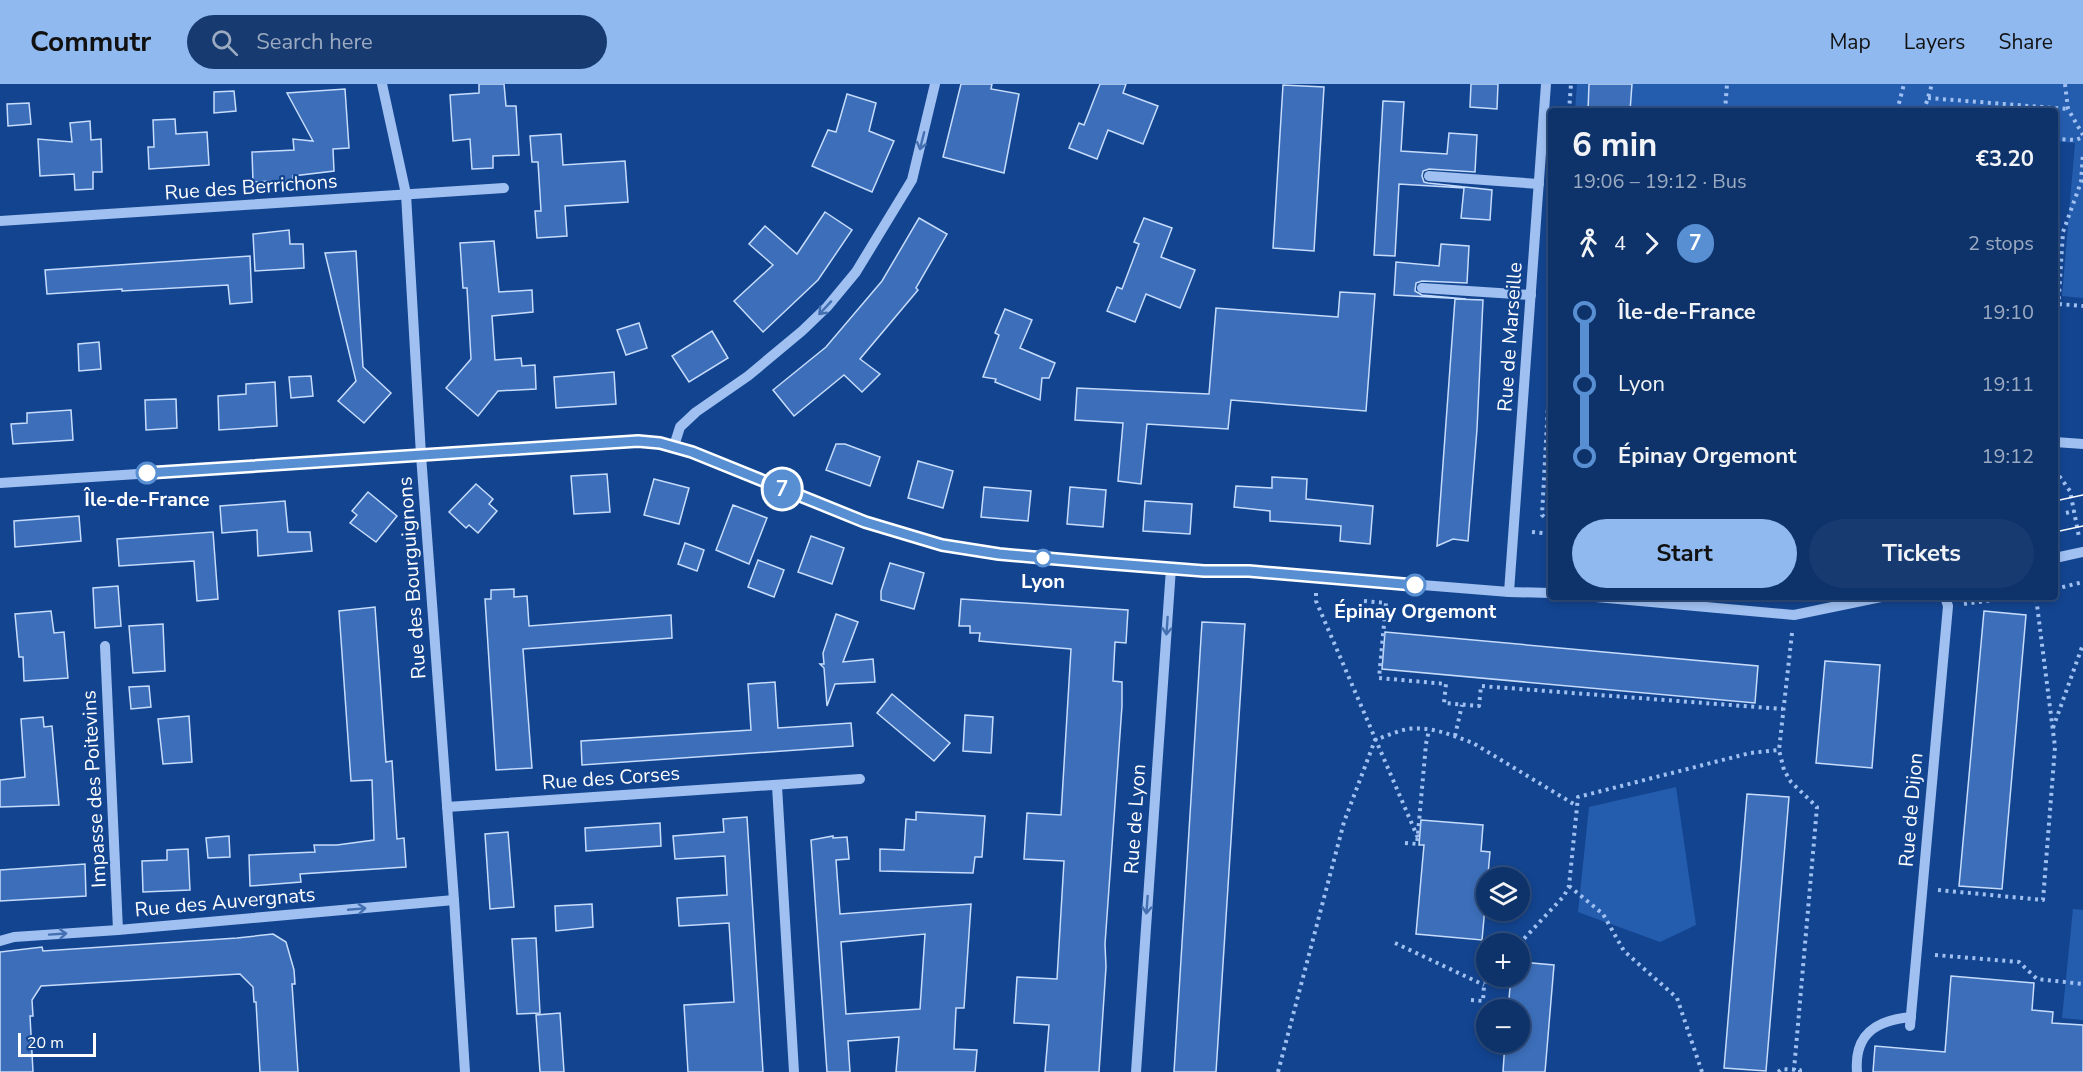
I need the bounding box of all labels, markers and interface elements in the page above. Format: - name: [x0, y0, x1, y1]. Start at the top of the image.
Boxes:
- search box: [187, 15, 607, 69]
- text: Commutr: [30, 23, 151, 61]
- icon: search: [208, 26, 241, 59]
- text: Search here: [256, 27, 373, 57]
- text: Map: [1829, 28, 1871, 56]
- text: Layers: [1904, 28, 1965, 56]
- text: Share: [1998, 28, 2053, 56]
- text: 6 min: [1572, 123, 1657, 168]
- one-way arrow: [915, 131, 927, 150]
- text: €3.20: [1976, 144, 2034, 174]
- street label: Rue des Berrichons: [164, 167, 338, 207]
- text: 19:06 – 19:12 · Bus: [1572, 168, 1747, 195]
- icon: walk: [1572, 227, 1605, 260]
- icon: forward: [1635, 227, 1668, 260]
- text: 7: [1689, 229, 1702, 257]
- text: 4: [1614, 230, 1626, 257]
- text: 2 stops: [1968, 230, 2034, 257]
- street label: Rue de Marseille: [1491, 261, 1529, 413]
- text: Île-de-France: [1618, 297, 1756, 327]
- text: 19:10: [1981, 299, 2034, 326]
- one-way arrow: [818, 300, 832, 315]
- text: Lyon: [1618, 369, 1665, 399]
- text: 19:11: [1981, 371, 2034, 398]
- text: Épinay Orgemont: [1618, 441, 1796, 471]
- text: 19:12: [1981, 443, 2034, 470]
- marker: Île-de-France: [136, 462, 158, 484]
- line badge: 7: [762, 470, 802, 508]
- text: 7: [776, 475, 788, 503]
- street label: Rue des Bourguignons: [391, 476, 433, 680]
- place label: Île-de-France: [83, 486, 210, 513]
- button: Start: [1572, 519, 1797, 588]
- button: Tickets: [1809, 519, 2034, 588]
- marker: Lyon: [1034, 549, 1052, 567]
- place label: Lyon: [1021, 568, 1065, 595]
- marker: Épinay Orgemont: [1404, 574, 1426, 596]
- place label: Épinay Orgemont: [1334, 598, 1496, 625]
- one-way arrow: [1161, 616, 1172, 636]
- street label: Impasse des Poitevins: [75, 689, 113, 889]
- street label: Rue de Dijon: [1893, 752, 1929, 868]
- street label: Rue des Corses: [541, 760, 681, 796]
- street label: Rue de Lyon: [1118, 763, 1152, 875]
- map controls: [1476, 867, 1530, 1053]
- button: layers: [1476, 867, 1530, 921]
- street label: Rue des Auvergnats: [133, 881, 317, 923]
- one-way arrow: [1142, 894, 1153, 914]
- one-way arrow: [346, 903, 366, 914]
- one-way arrow: [47, 929, 67, 940]
- button: +: [1476, 933, 1530, 987]
- button: −: [1476, 999, 1530, 1053]
- scale bar: [18, 1030, 96, 1058]
- text: 20 m: [27, 1032, 64, 1054]

